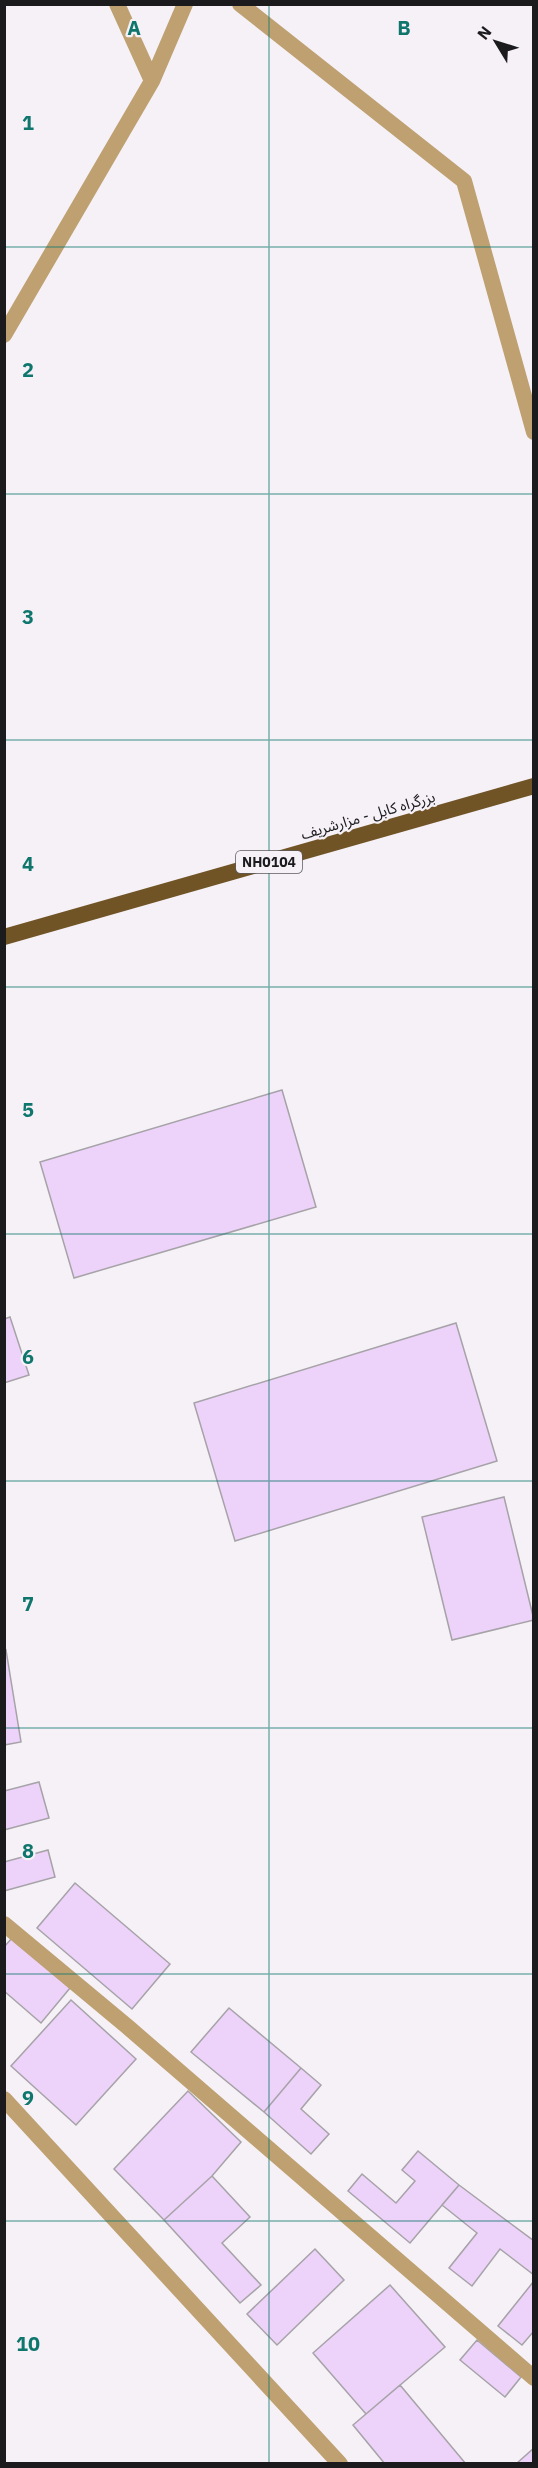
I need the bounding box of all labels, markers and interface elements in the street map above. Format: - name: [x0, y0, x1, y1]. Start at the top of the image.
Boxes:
- north arrow: [466, 12, 526, 72]
- text: A: [127, 14, 141, 41]
- text: B: [397, 14, 411, 41]
- text: N: [473, 22, 496, 43]
- text: 1: [22, 109, 34, 136]
- text: 2: [22, 356, 34, 383]
- text: 3: [22, 603, 34, 630]
- street label: بزرگراه کابل - مزارشریف: [299, 787, 437, 843]
- text: 4: [22, 850, 34, 877]
- road number: NH0104: [236, 851, 302, 873]
- text: 5: [22, 1096, 34, 1123]
- text: 6: [22, 1343, 34, 1370]
- text: 7: [22, 1590, 34, 1617]
- text: 8: [22, 1837, 34, 1864]
- text: 9: [22, 2084, 34, 2111]
- text: 10: [16, 2330, 40, 2357]

